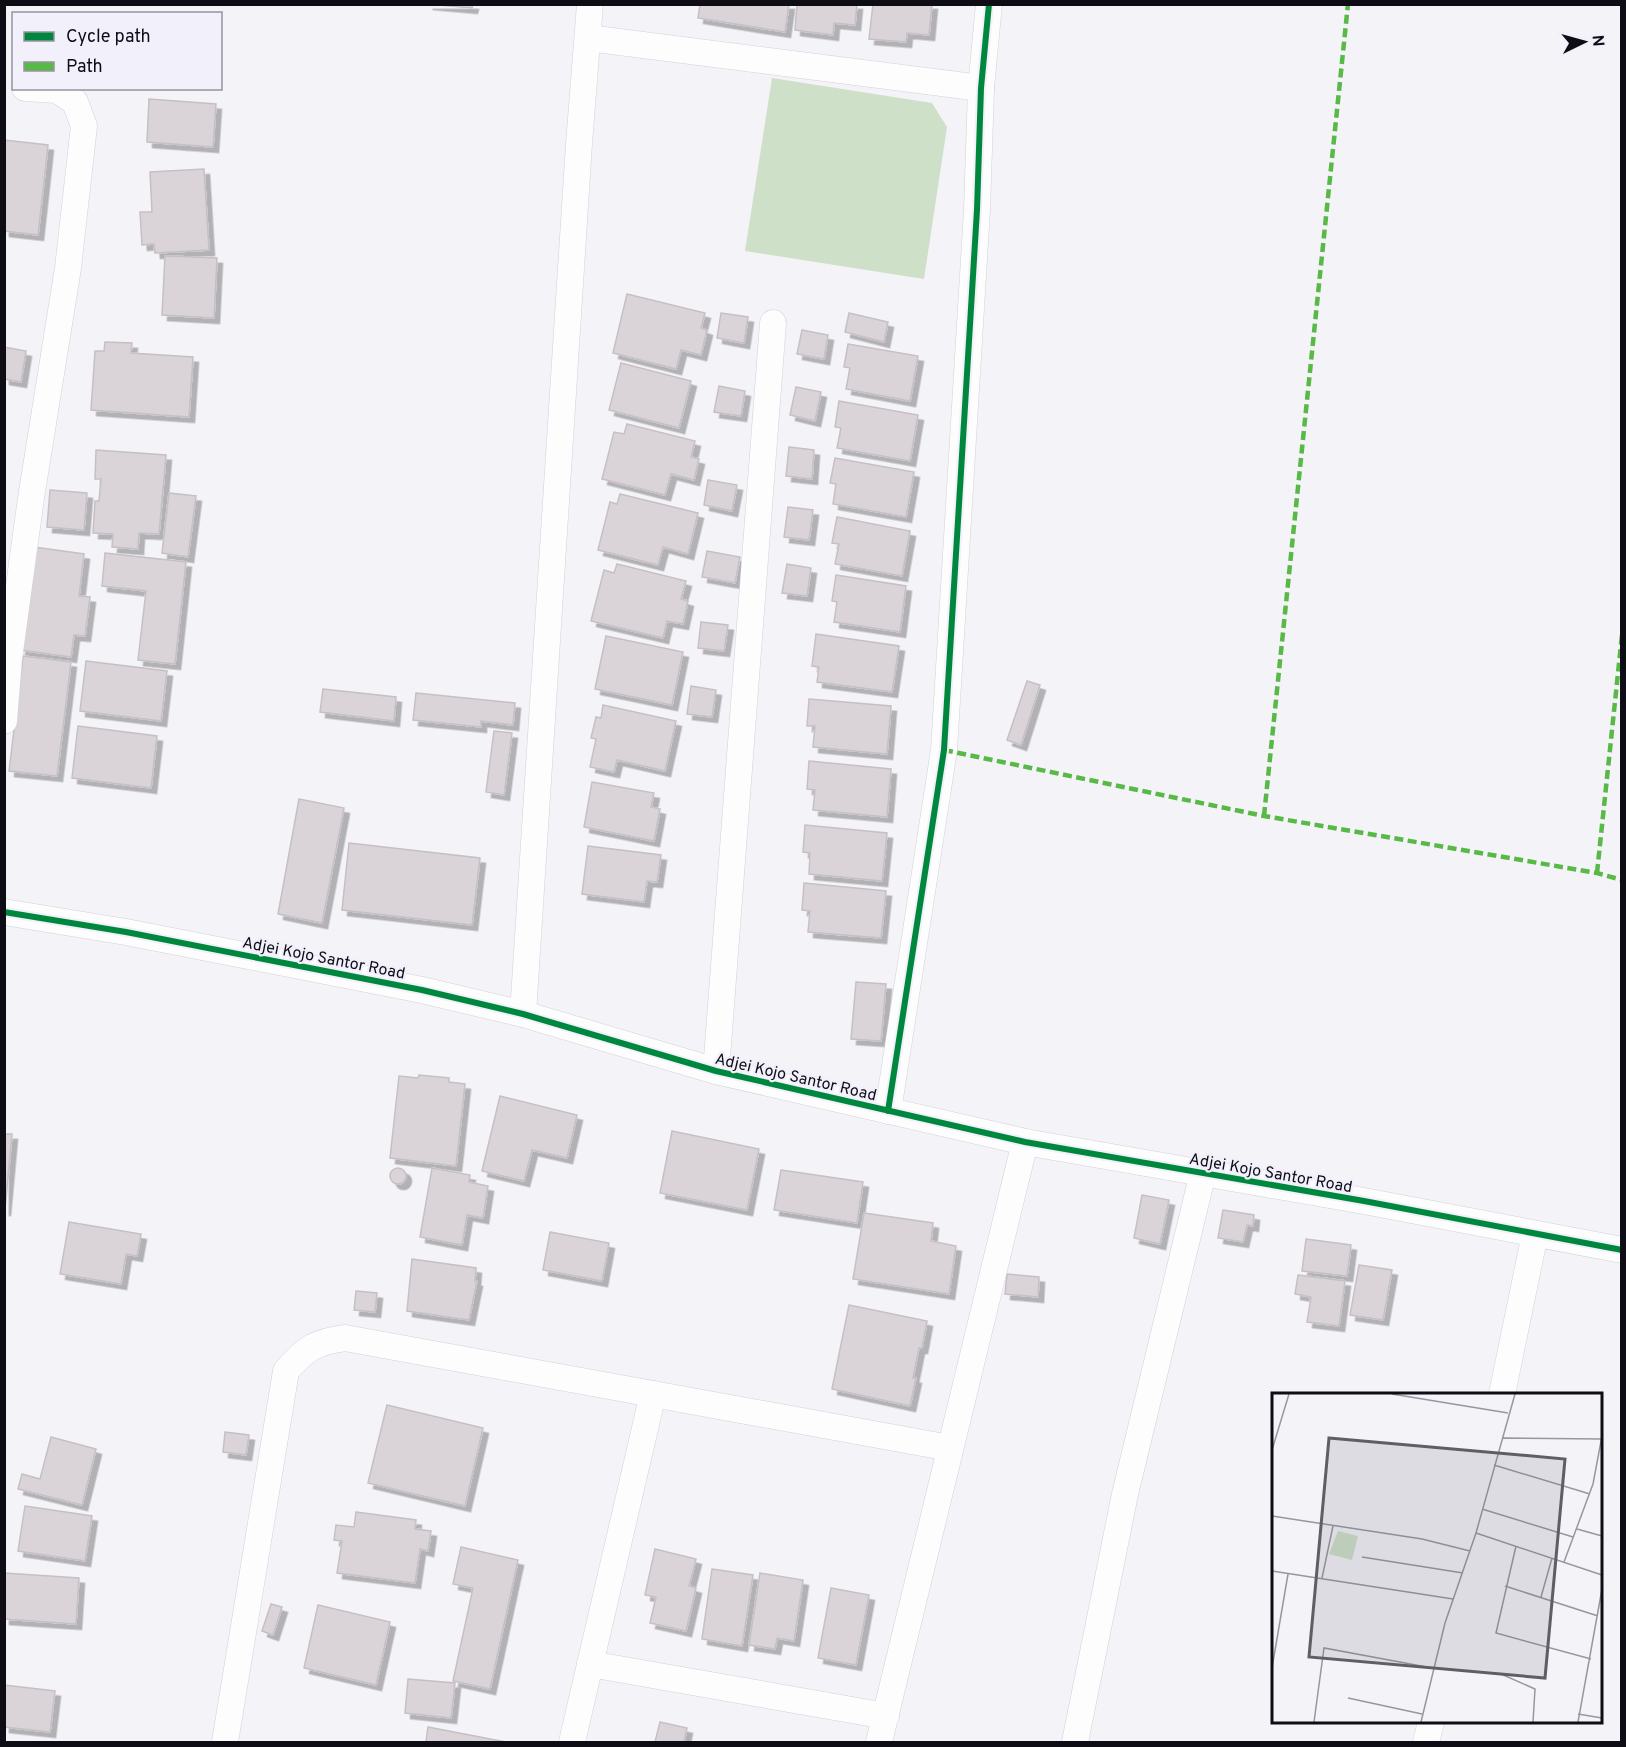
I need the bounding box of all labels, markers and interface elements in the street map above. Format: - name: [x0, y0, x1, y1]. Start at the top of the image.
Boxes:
- legend: [12, 12, 222, 90]
- north arrow: [1554, 12, 1614, 72]
- text: Cycle path: [66, 26, 151, 49]
- text: N: [1586, 34, 1607, 47]
- text: Path: [66, 56, 103, 79]
- street label: Adjei Kojo Santor Road: [241, 933, 407, 985]
- street label: Adjei Kojo Santor Road: [713, 1050, 878, 1106]
- street label: Adjei Kojo Santor Road: [1188, 1150, 1354, 1198]
- inset map: [1272, 1393, 1602, 1723]

